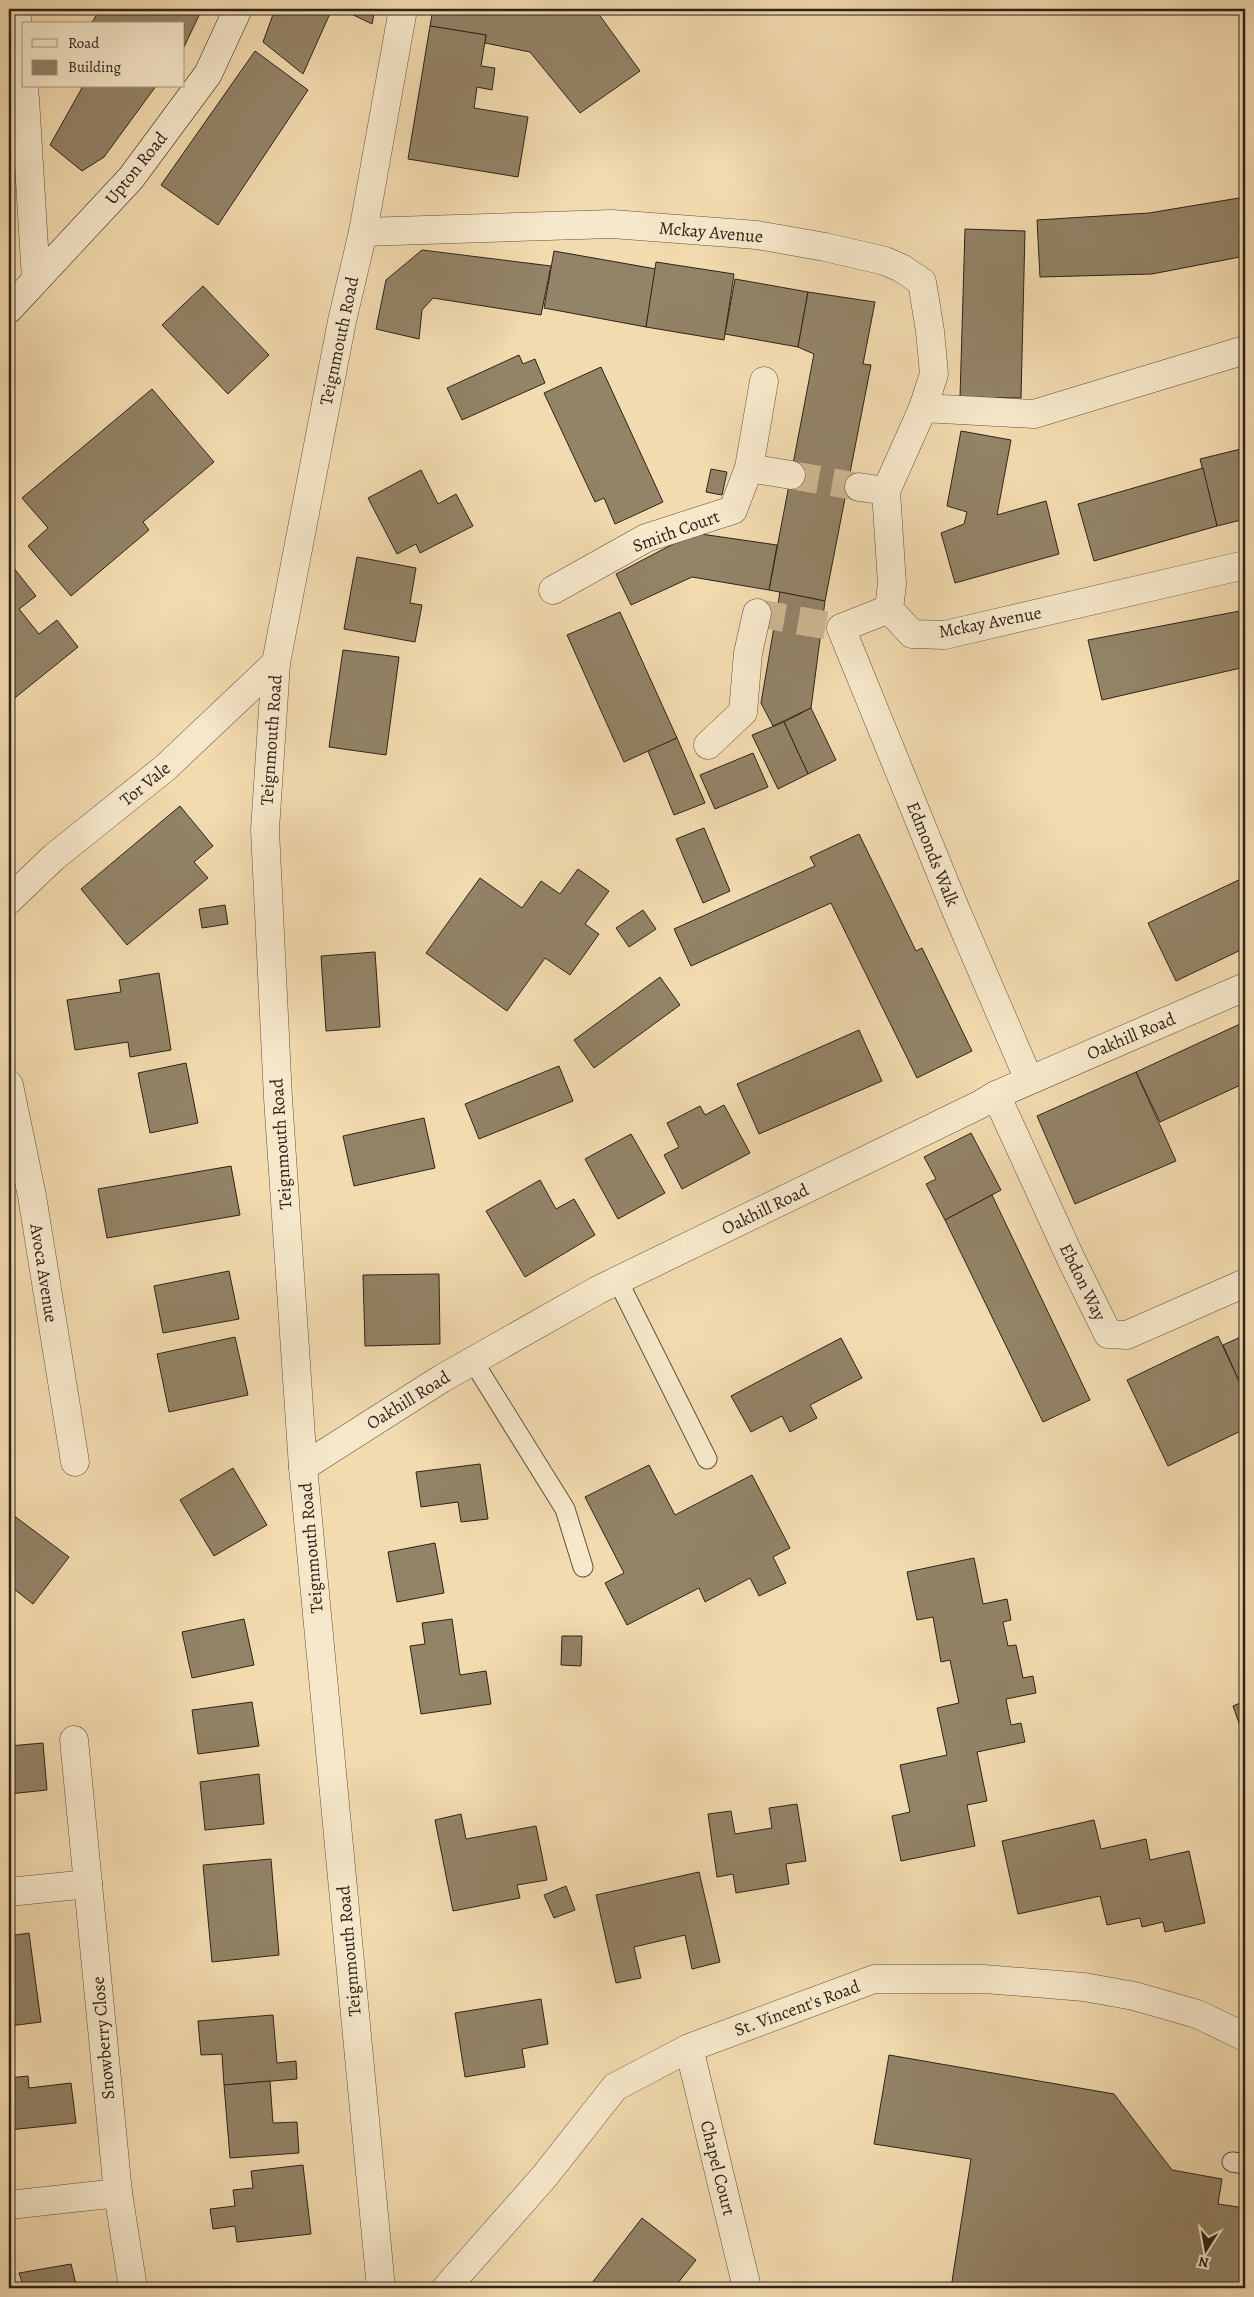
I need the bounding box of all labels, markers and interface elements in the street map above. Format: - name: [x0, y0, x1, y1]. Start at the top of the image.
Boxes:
- legend: [22, 22, 185, 88]
- text: Road: [68, 33, 100, 53]
- text: Building: [68, 57, 121, 77]
- street label: Upton Road: [99, 126, 173, 209]
- street label: Mckay Avenue: [658, 215, 764, 249]
- street label: Teignmouth Road: [314, 274, 364, 408]
- street label: Smith Court: [629, 504, 723, 558]
- street label: Mckay Avenue: [936, 600, 1044, 644]
- street label: Teignmouth Road: [254, 673, 288, 806]
- street label: Tor Vale: [115, 756, 175, 812]
- street label: Edmonds Walk: [901, 798, 965, 910]
- street label: Oakhill Road: [1083, 1006, 1179, 1065]
- street label: Teignmouth Road: [264, 1077, 298, 1210]
- street label: Oakhill Road: [717, 1177, 813, 1240]
- street label: Avoca Avenue: [24, 1221, 64, 1324]
- street label: Ebdon Way: [1054, 1239, 1112, 1326]
- street label: Oakhill Road: [362, 1365, 455, 1435]
- street label: Teignmouth Road: [293, 1481, 329, 1614]
- street label: Teignmouth Road: [331, 1884, 367, 2017]
- street label: St. Vincent's Road: [731, 1974, 863, 2042]
- street label: Snowberry Close: [86, 1976, 120, 2100]
- street label: Chapel Court: [695, 2118, 741, 2218]
- north arrow: [1182, 2224, 1232, 2274]
- text: N: [1197, 2252, 1210, 2273]

